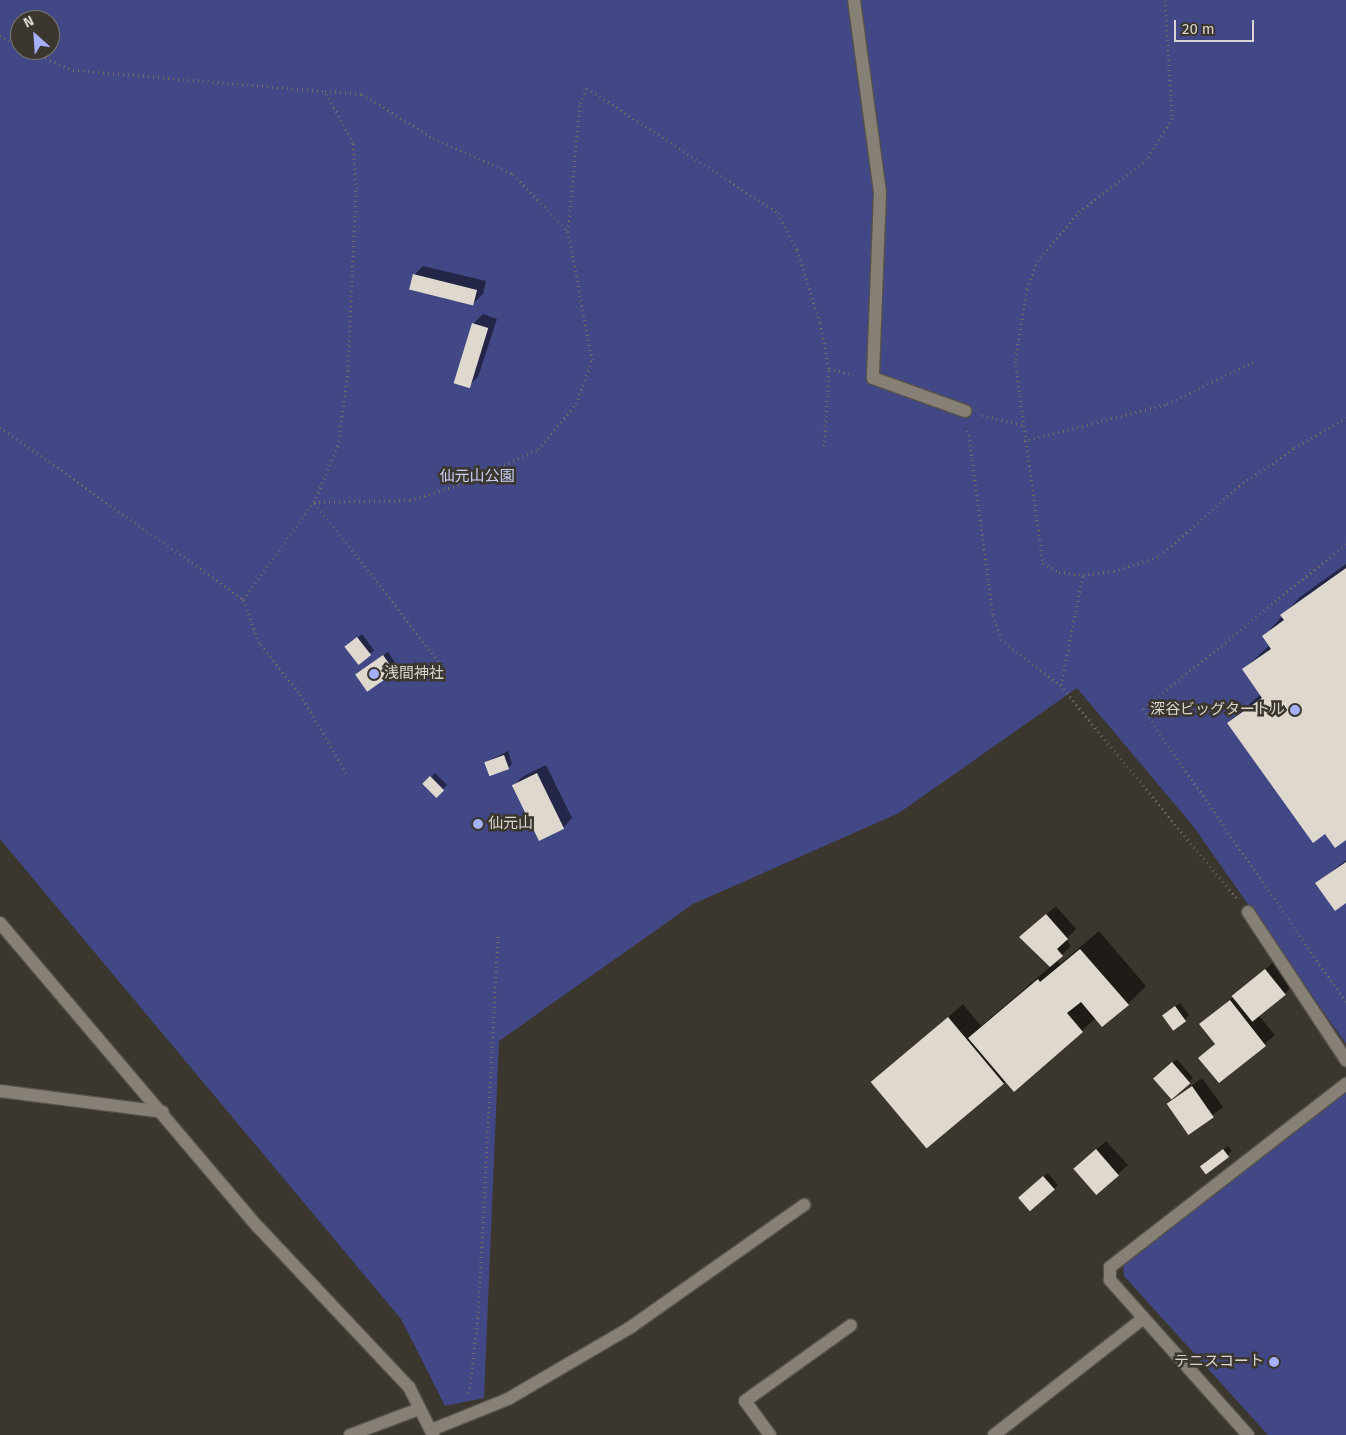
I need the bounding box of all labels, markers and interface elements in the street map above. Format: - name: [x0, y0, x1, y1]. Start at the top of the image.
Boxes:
- north arrow: [10, 10, 60, 60]
- scale bar: [1176, 10, 1256, 42]
- text: N: [21, 12, 37, 32]
- text: 20 m: [1182, 20, 1215, 38]
- park label: 仙元山公園: [440, 468, 514, 486]
- place label: 浅間神社: [384, 665, 444, 683]
- marker: 浅間神社: [368, 668, 380, 680]
- place label: 深谷ビッグタートル: [1150, 701, 1285, 719]
- marker: 深谷ビッグタートル: [1289, 704, 1301, 716]
- place label: 仙元山: [488, 815, 533, 833]
- marker: 仙元山: [472, 818, 484, 830]
- place label: テニスコート: [1174, 1353, 1264, 1371]
- marker: テニスコート: [1268, 1356, 1280, 1368]

